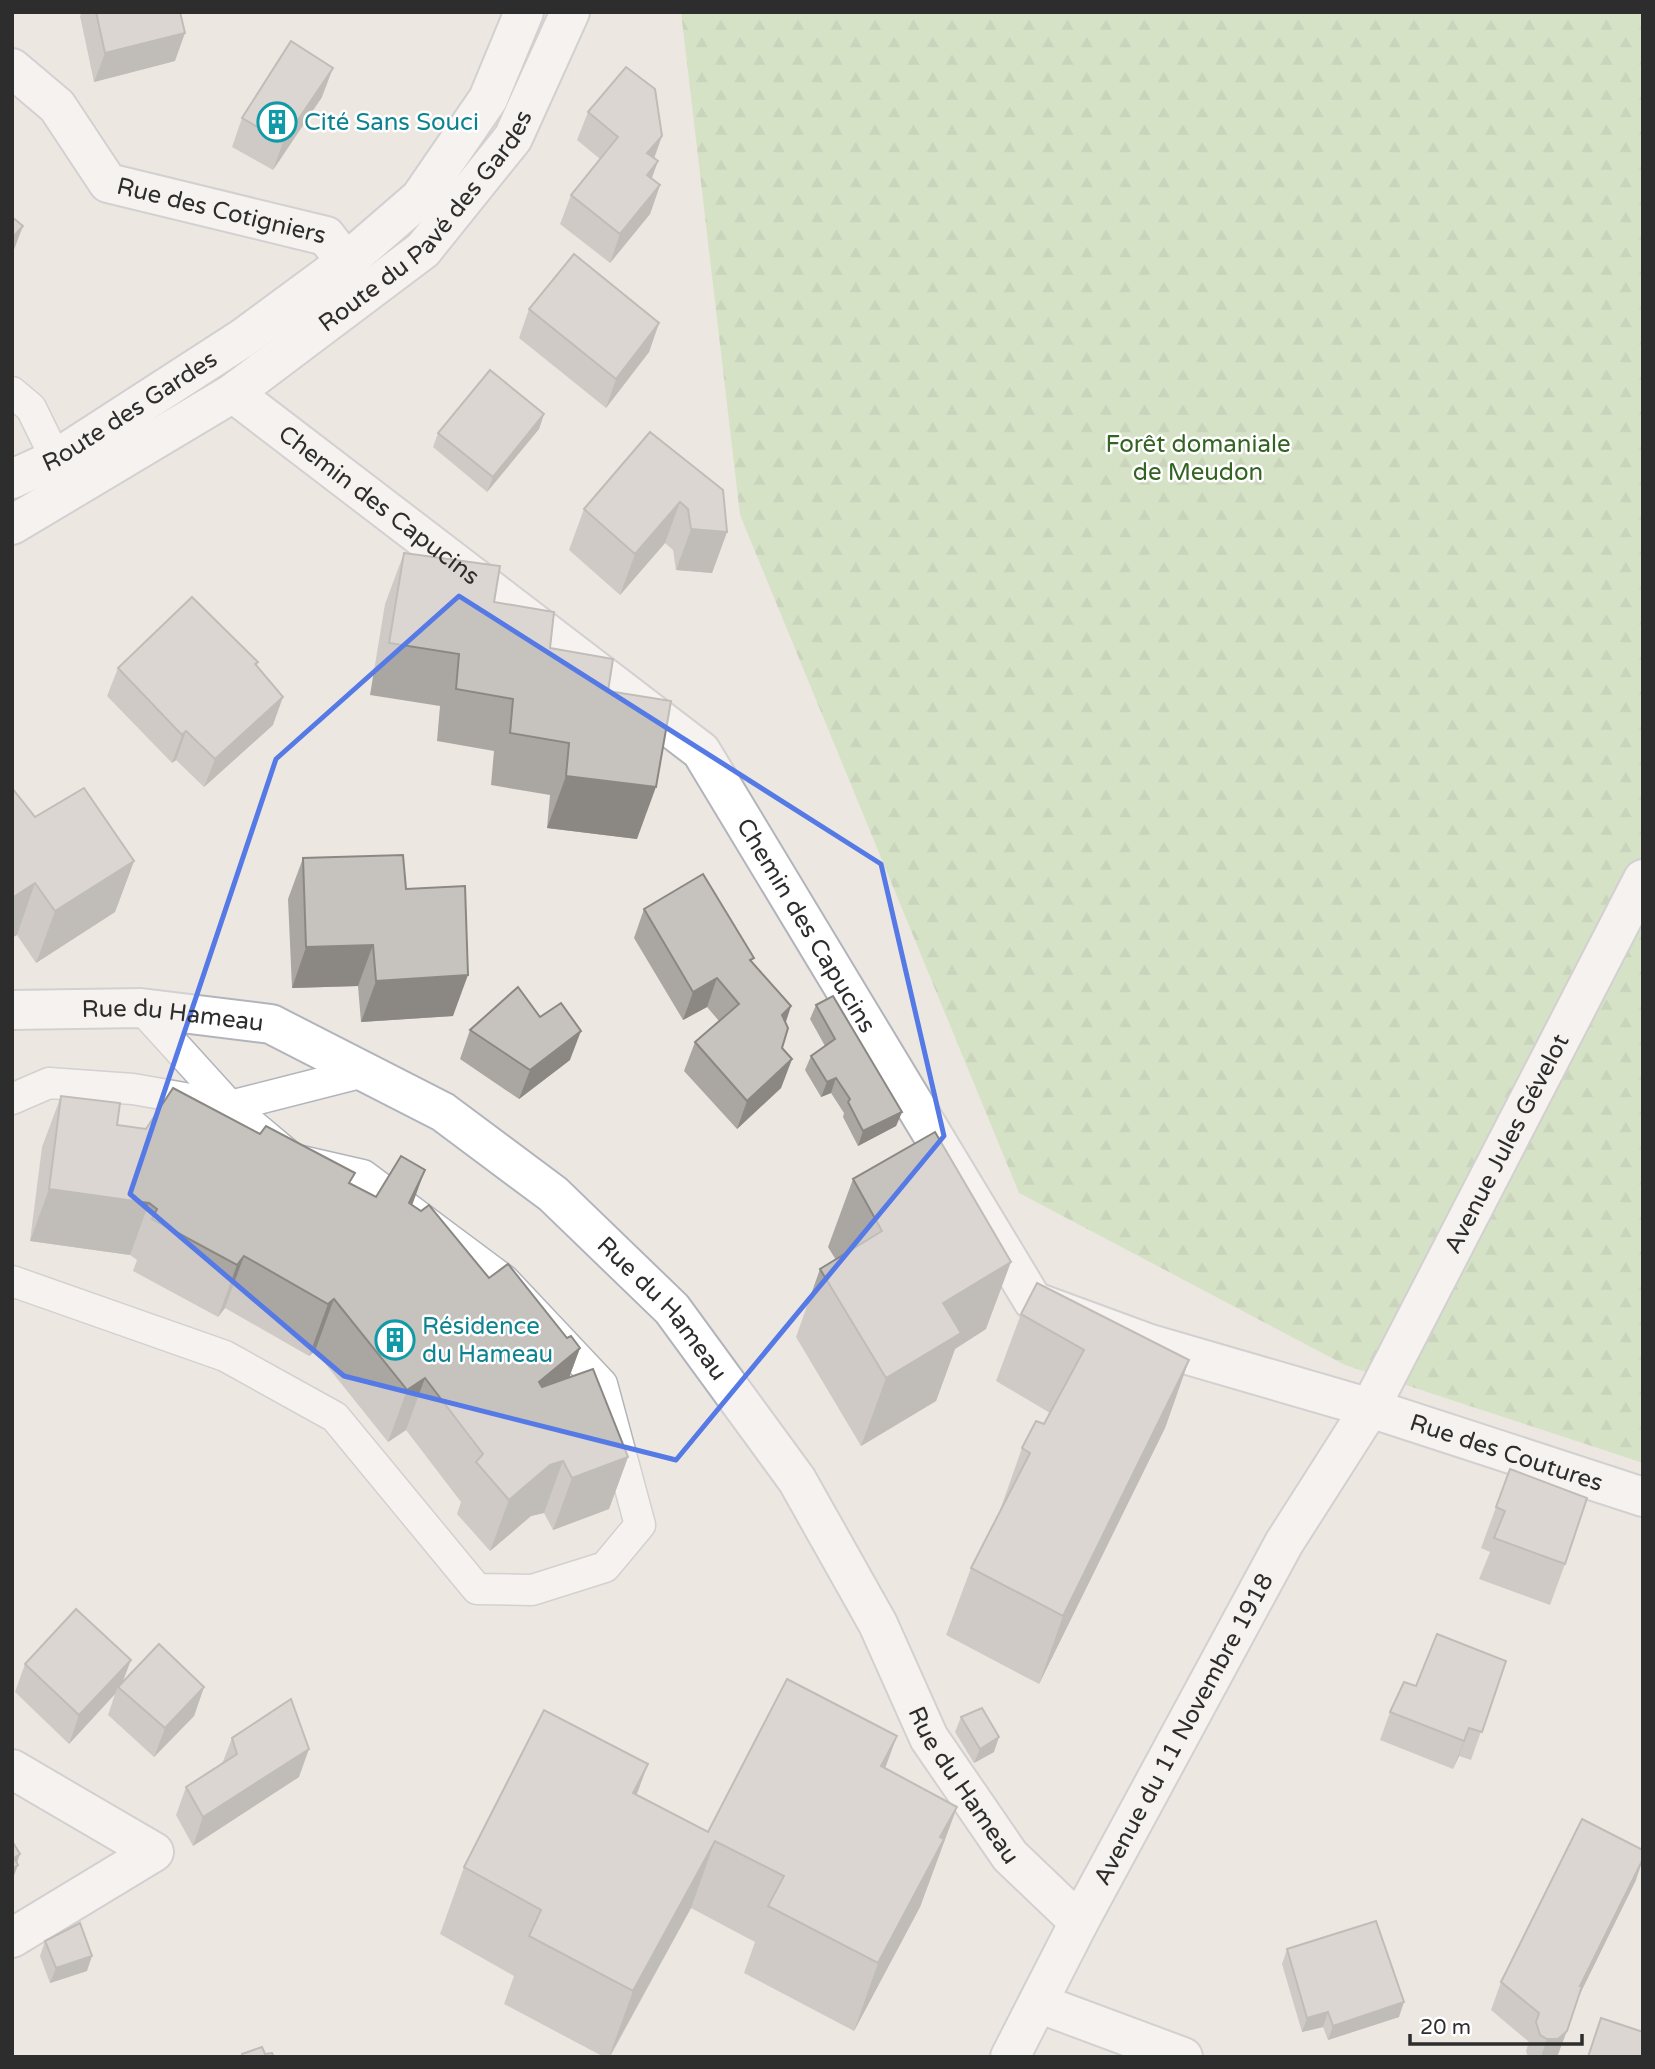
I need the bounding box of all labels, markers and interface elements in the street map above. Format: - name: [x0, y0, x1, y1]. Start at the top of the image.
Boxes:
- building icon: Cité Sans Souci: [256, 101, 298, 143]
- street label: Route du Pavé des Gardes: [313, 106, 538, 338]
- place label: Cité Sans Souci: [304, 108, 479, 137]
- street label: Rue des Cotigniers: [114, 171, 329, 250]
- street label: Route des Gardes: [38, 344, 222, 478]
- street label: Chemin des Capucins: [273, 419, 485, 591]
- park label: Forêt domaniale de Meudon: [1106, 430, 1290, 487]
- street label: Chemin des Capucins: [731, 813, 882, 1038]
- street label: Rue du Hameau: [81, 993, 265, 1037]
- street label: Avenue Jules Gévelot: [1438, 1029, 1575, 1258]
- street label: Rue du Hameau: [591, 1230, 734, 1386]
- place label: Résidence du Hameau: [422, 1312, 553, 1369]
- building icon: Résidence du Hameau: [374, 1319, 416, 1361]
- street label: Rue des Coutures: [1406, 1408, 1607, 1497]
- street label: Avenue du 11 Novembre 1918: [1087, 1568, 1279, 1890]
- street label: Rue du Hameau: [902, 1702, 1026, 1870]
- scale bar: [1410, 2002, 1582, 2046]
- text: 20 m: [1420, 2015, 1471, 2040]

